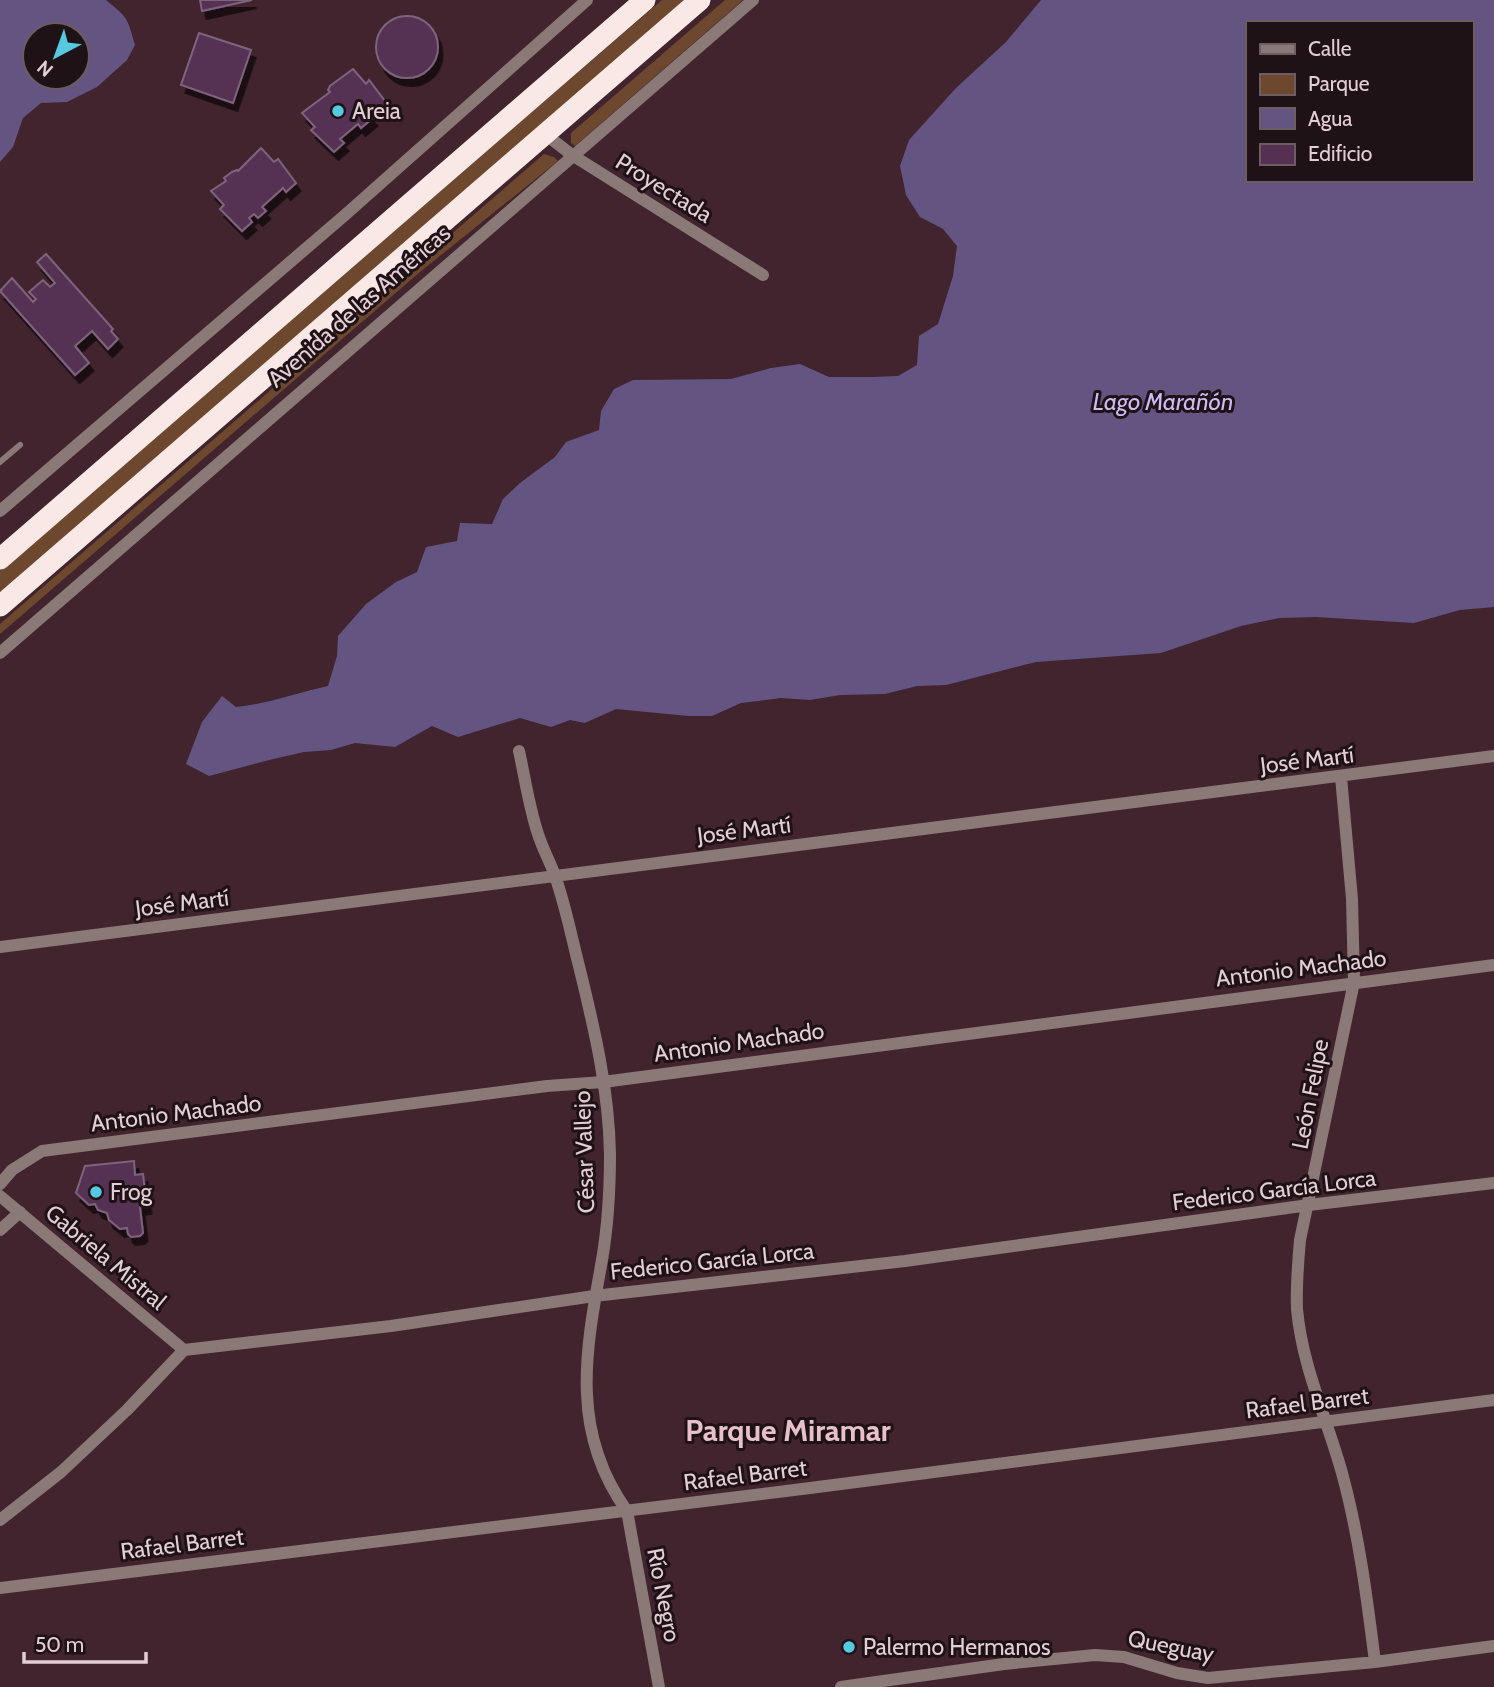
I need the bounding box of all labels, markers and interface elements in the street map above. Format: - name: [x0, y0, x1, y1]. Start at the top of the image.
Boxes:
- north arrow: [21, 21, 91, 91]
- legend: [1246, 21, 1473, 182]
- text: Calle: [1308, 36, 1352, 61]
- text: N: [33, 55, 58, 82]
- text: Parque: [1308, 71, 1370, 96]
- place label: Areia: [352, 97, 401, 125]
- marker: Areia: [330, 103, 346, 119]
- text: Agua: [1308, 106, 1352, 131]
- text: Edificio: [1308, 141, 1372, 166]
- street label: Proyectada: [611, 147, 717, 229]
- street label: Avenida de las Américas: [262, 219, 456, 393]
- water label: Lago Marañón: [1093, 387, 1233, 416]
- street label: José Martí: [1258, 740, 1356, 780]
- street label: José Martí: [695, 810, 793, 850]
- street label: José Martí: [133, 883, 231, 923]
- street label: Antonio Machado: [1214, 944, 1388, 992]
- street label: Antonio Machado: [652, 1016, 826, 1068]
- street label: León Felipe: [1286, 1036, 1334, 1151]
- street label: Antonio Machado: [89, 1089, 263, 1137]
- street label: César Vallejo: [568, 1090, 600, 1214]
- street label: Federico García Lorca: [1171, 1164, 1377, 1216]
- place label: Frog: [110, 1178, 153, 1206]
- marker: Frog: [88, 1184, 104, 1200]
- street label: Gabriela Mistral: [40, 1198, 173, 1316]
- street label: Federico García Lorca: [609, 1236, 815, 1286]
- street label: Rafael Barret: [1244, 1382, 1371, 1424]
- district label: Parque Miramar: [685, 1412, 891, 1449]
- street label: Rafael Barret: [682, 1454, 809, 1496]
- street label: Rafael Barret: [119, 1523, 246, 1565]
- street label: Río Negro: [641, 1546, 687, 1644]
- scale bar: [24, 1620, 147, 1664]
- street label: Queguay: [1126, 1624, 1217, 1668]
- text: 50 m: [35, 1632, 84, 1657]
- place label: Palermo Hermanos: [863, 1633, 1050, 1661]
- marker: Palermo Hermanos: [841, 1639, 857, 1655]

